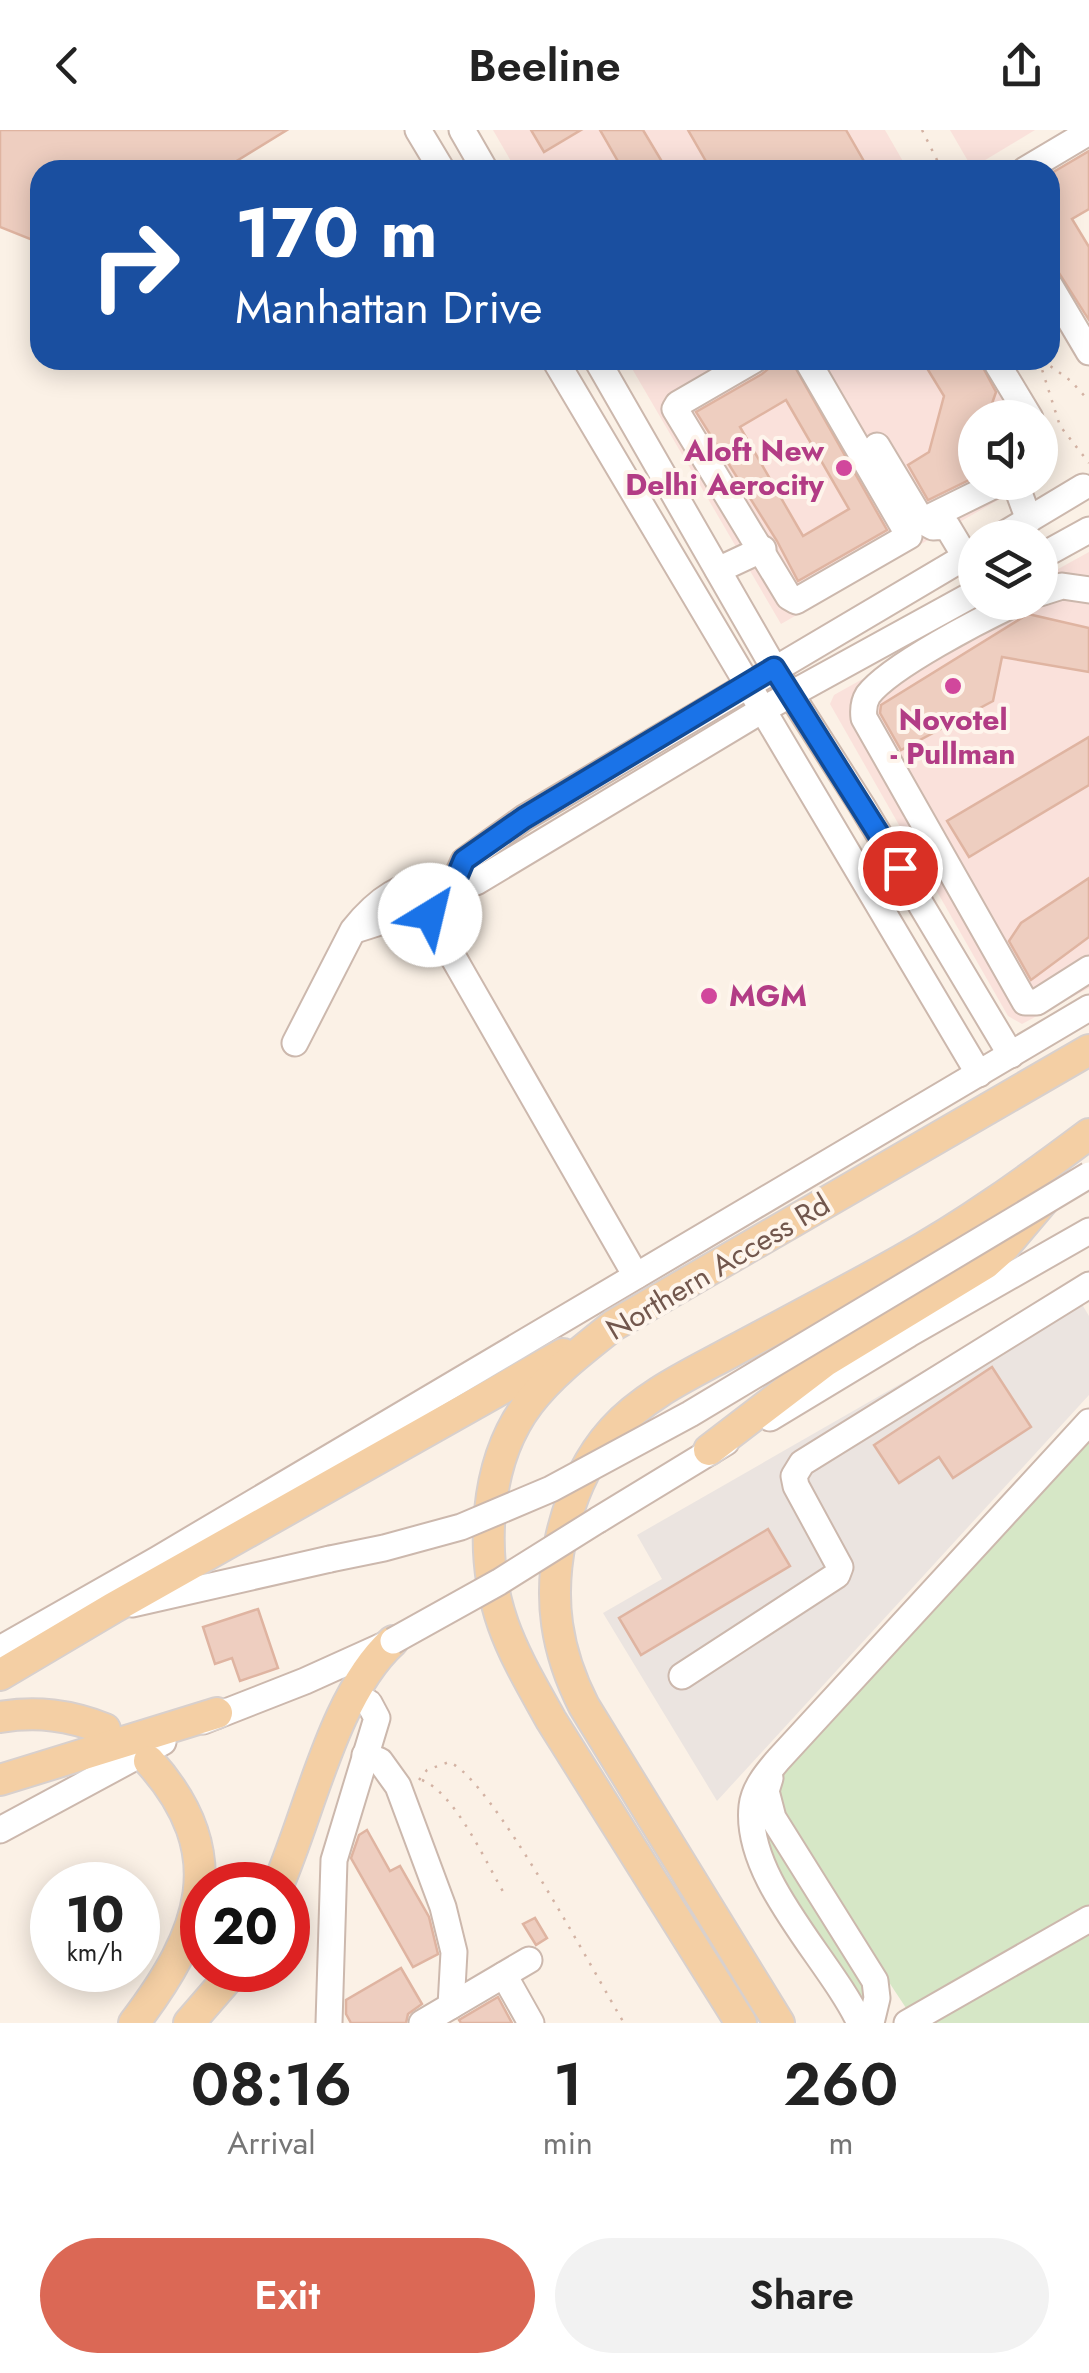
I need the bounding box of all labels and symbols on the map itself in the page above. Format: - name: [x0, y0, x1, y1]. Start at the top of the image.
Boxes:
- place label: Aloft New Delhi Aerocity: [625, 429, 825, 506]
- marker: Aloft New Delhi Aerocity: [833, 457, 855, 479]
- marker: Novotel - Pullman: [942, 675, 964, 697]
- place label: Novotel - Pullman: [890, 698, 1016, 775]
- pin: [858, 826, 943, 911]
- position arrow: [378, 863, 482, 967]
- place label: MGM: [729, 974, 807, 1017]
- marker: MGM: [698, 985, 720, 1007]
- street label: Northern Access Rd: [598, 1183, 838, 1351]
- speed limit sign: 20: [180, 1862, 310, 1992]

